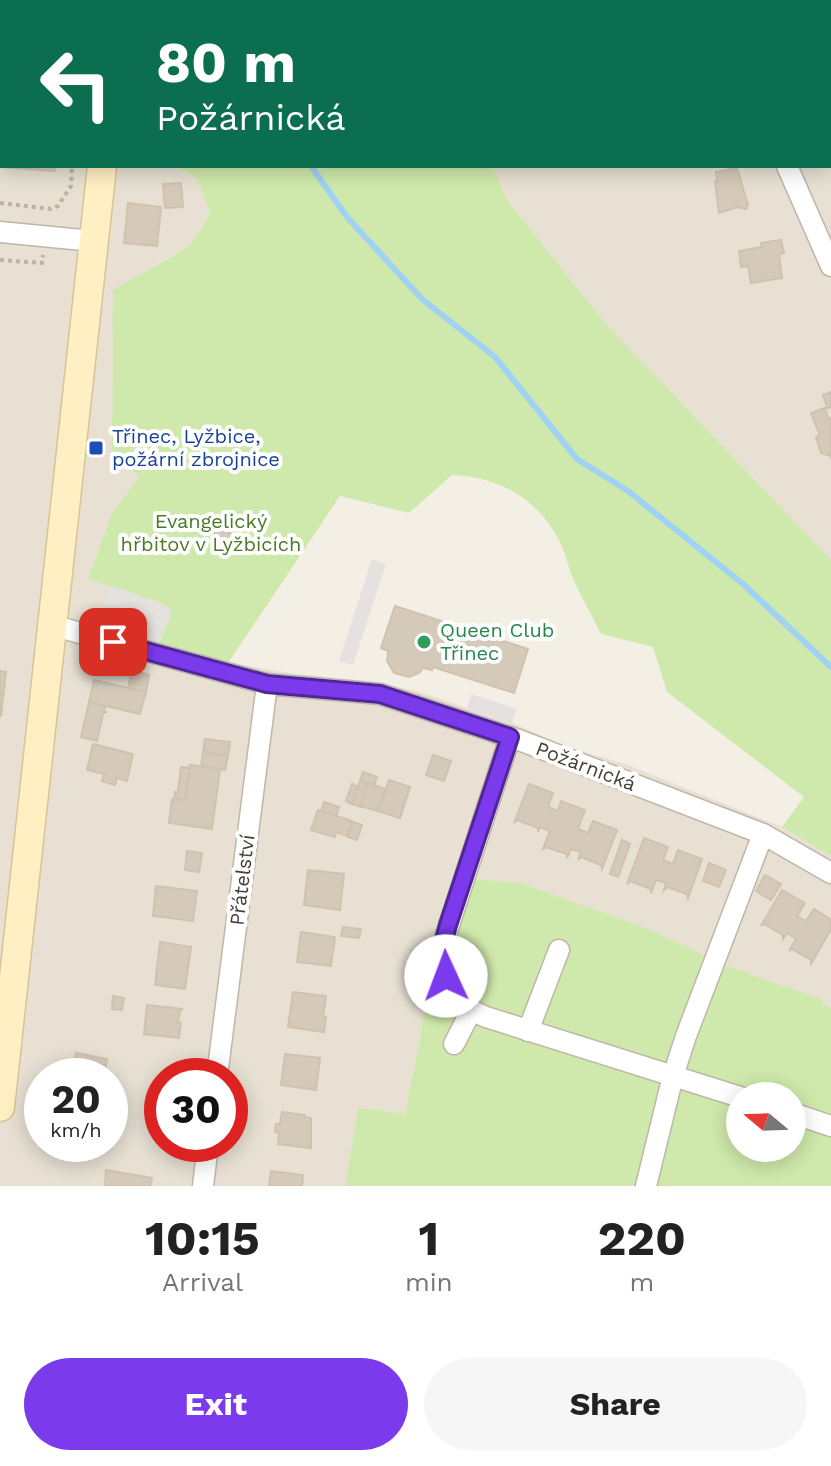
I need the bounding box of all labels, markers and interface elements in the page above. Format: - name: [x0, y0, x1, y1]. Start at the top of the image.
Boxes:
- text: 80 m: [156, 30, 296, 96]
- icon: left: [24, 32, 128, 136]
- text: Požárnická: [156, 97, 346, 139]
- place label: Třinec, Lyžbice, požární zbrojnice: [112, 424, 280, 471]
- marker: Třinec, Lyžbice, požární zbrojnice: [87, 439, 105, 457]
- park label: Evangelický hřbitov v Lyžbicích: [121, 509, 301, 556]
- pin: [79, 608, 147, 676]
- place label: Queen Club Třinec: [440, 618, 554, 665]
- icon: arrive: [91, 620, 135, 664]
- marker: Queen Club Třinec: [415, 633, 433, 651]
- street label: Požárnická: [533, 736, 639, 796]
- street label: Přátelství: [225, 833, 259, 927]
- position arrow: [404, 934, 488, 1018]
- speed limit sign: 30: [144, 1058, 248, 1162]
- text: 20: [51, 1076, 101, 1123]
- north arrow: [726, 1082, 806, 1162]
- map controls: [726, 1082, 806, 1162]
- text: km/h: [50, 1118, 102, 1142]
- text: 10:15: [145, 1210, 260, 1267]
- text: 1: [418, 1210, 439, 1267]
- text: 220: [598, 1210, 686, 1267]
- text: Arrival: [162, 1267, 243, 1297]
- text: min: [405, 1267, 453, 1297]
- text: m: [629, 1267, 654, 1297]
- button: Exit: [24, 1358, 408, 1450]
- button: Share: [424, 1358, 807, 1450]

